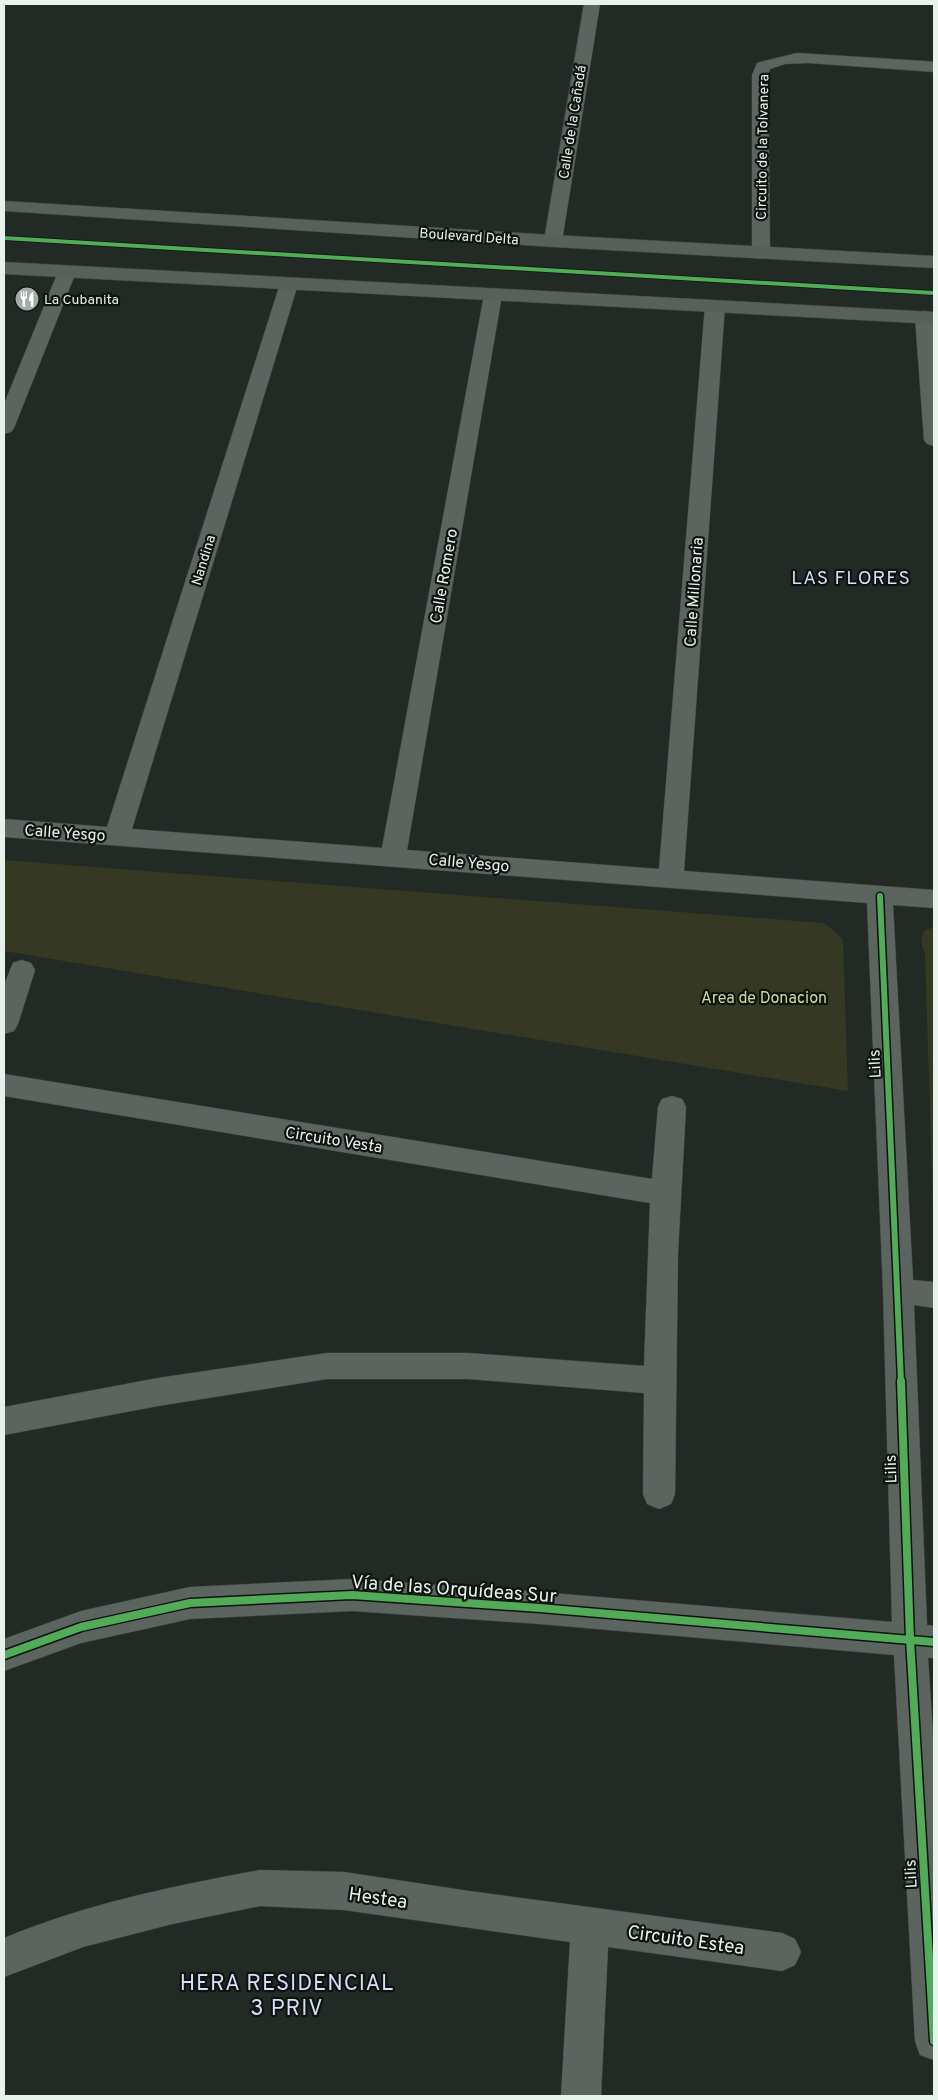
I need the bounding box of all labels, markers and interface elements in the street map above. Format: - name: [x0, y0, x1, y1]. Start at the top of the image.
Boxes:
- street label: Calle de la Cañadá: [556, 64, 591, 180]
- street label: Circuito de la Tolvanera: [754, 74, 773, 220]
- street label: Boulevard Delta: [419, 226, 519, 249]
- restaurant icon: La Cubanita: [14, 286, 40, 312]
- place label: La Cubanita: [44, 292, 119, 309]
- street label: Calle Romero: [427, 527, 463, 625]
- street label: Nandina: [189, 533, 220, 588]
- street label: Calle Millonaria: [681, 537, 709, 648]
- district label: LAS FLORES: [791, 567, 911, 591]
- street label: Calle Yesgo: [24, 821, 106, 847]
- street label: Calle Yesgo: [427, 850, 510, 878]
- park label: Area de Donacion: [701, 989, 827, 1009]
- street label: Lilis: [865, 1049, 887, 1079]
- street label: Circuito Vesta: [284, 1123, 384, 1159]
- street label: Lilis: [882, 1454, 902, 1484]
- street label: Vía de las Orquídeas Sur: [350, 1571, 558, 1609]
- street label: Lilis: [901, 1859, 923, 1889]
- street label: Hestea: [347, 1883, 409, 1915]
- street label: Circuito Estea: [626, 1921, 746, 1961]
- district label: HERA RESIDENCIAL 3 PRIV: [180, 1971, 394, 2023]

